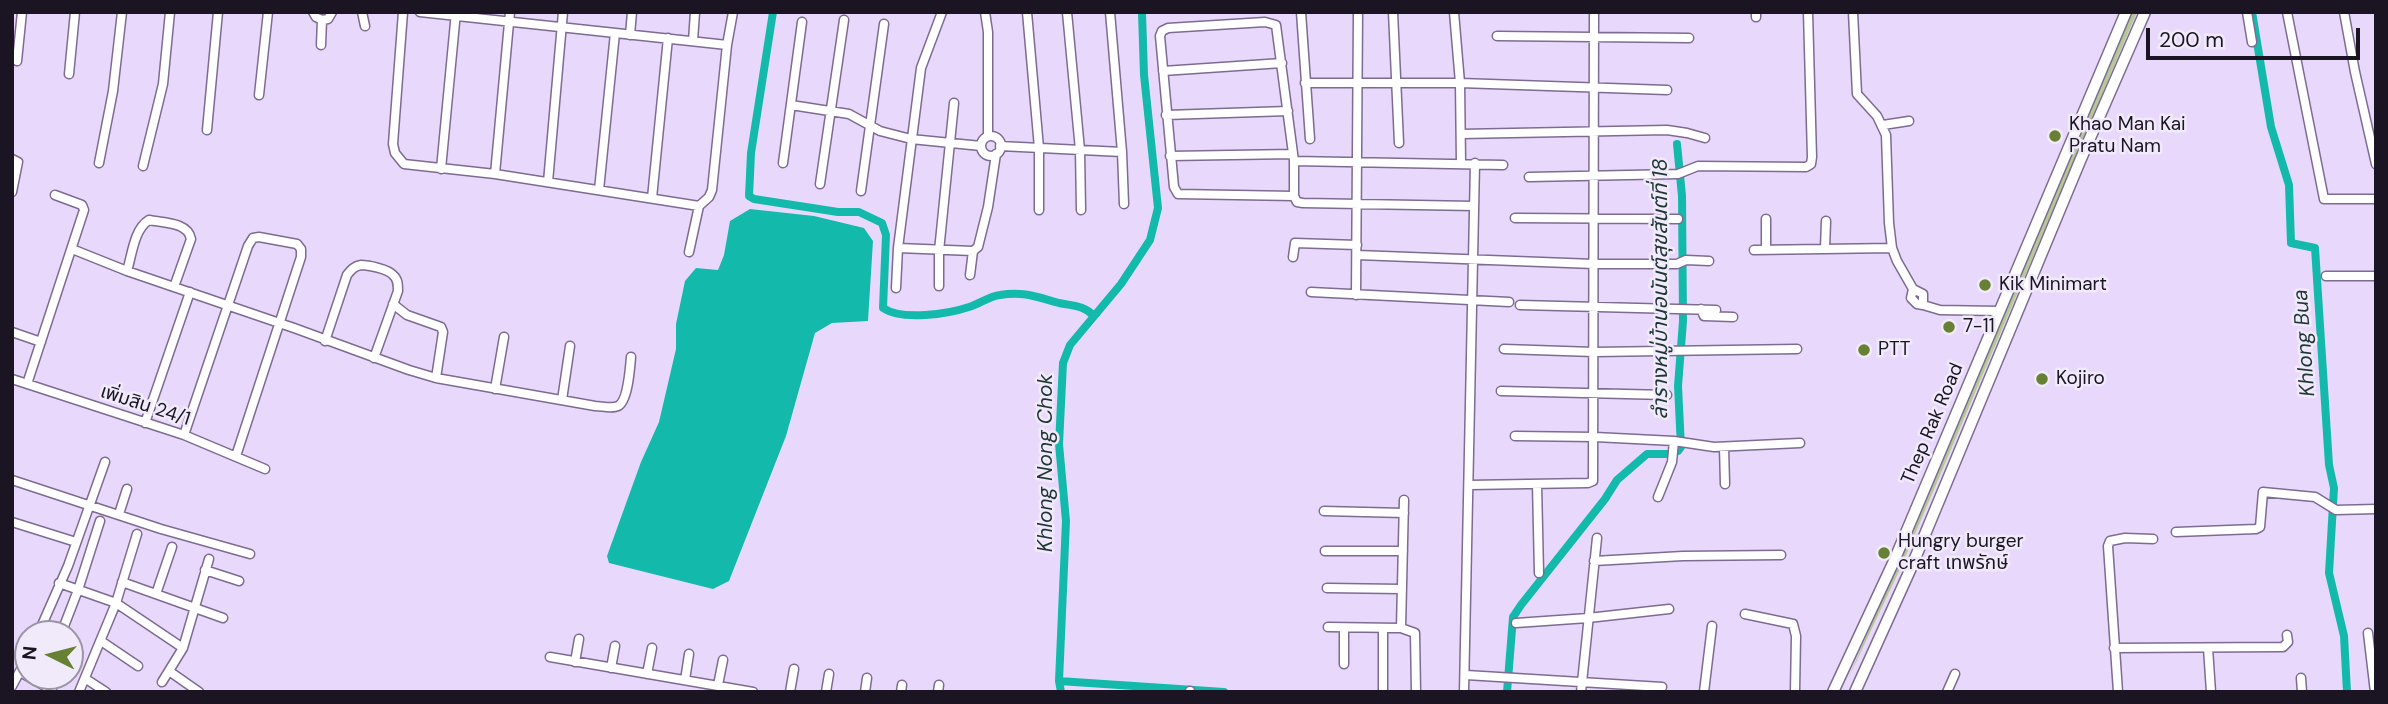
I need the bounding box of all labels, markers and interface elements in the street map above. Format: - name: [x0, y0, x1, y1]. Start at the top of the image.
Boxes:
- scale bar: [2150, 14, 2364, 58]
- text: 200 m: [2159, 26, 2224, 54]
- place label: Khao Man Kai Pratu Nam: [2069, 114, 2186, 158]
- marker: Khao Man Kai Pratu Nam: [2047, 128, 2063, 144]
- water label: ลำรางหมู่บ้านอนันต์สุขสันต์ที่ 18: [1648, 159, 1674, 419]
- place label: Kik Minimart: [1999, 274, 2107, 296]
- marker: Kik Minimart: [1977, 277, 1993, 293]
- water label: Khlong Bua: [2289, 288, 2321, 398]
- place label: 7-11: [1963, 316, 1995, 338]
- marker: 7-11: [1941, 319, 1957, 335]
- place label: PTT: [1878, 339, 1910, 361]
- marker: PTT: [1856, 342, 1872, 358]
- street label: Thep Rak Road: [1897, 360, 1969, 488]
- place label: Kojiro: [2056, 368, 2105, 390]
- marker: Kojiro: [2034, 371, 2050, 387]
- water label: Khlong Nong Chok: [1033, 374, 1059, 552]
- street label: เพิ่มสิน 24/1: [97, 381, 193, 431]
- place label: Hungry burger craft เทพรักษ์: [1898, 531, 2024, 575]
- marker: Hungry burger craft เทพรักษ์: [1876, 545, 1892, 561]
- north arrow: [14, 620, 84, 690]
- text: N: [16, 645, 43, 661]

